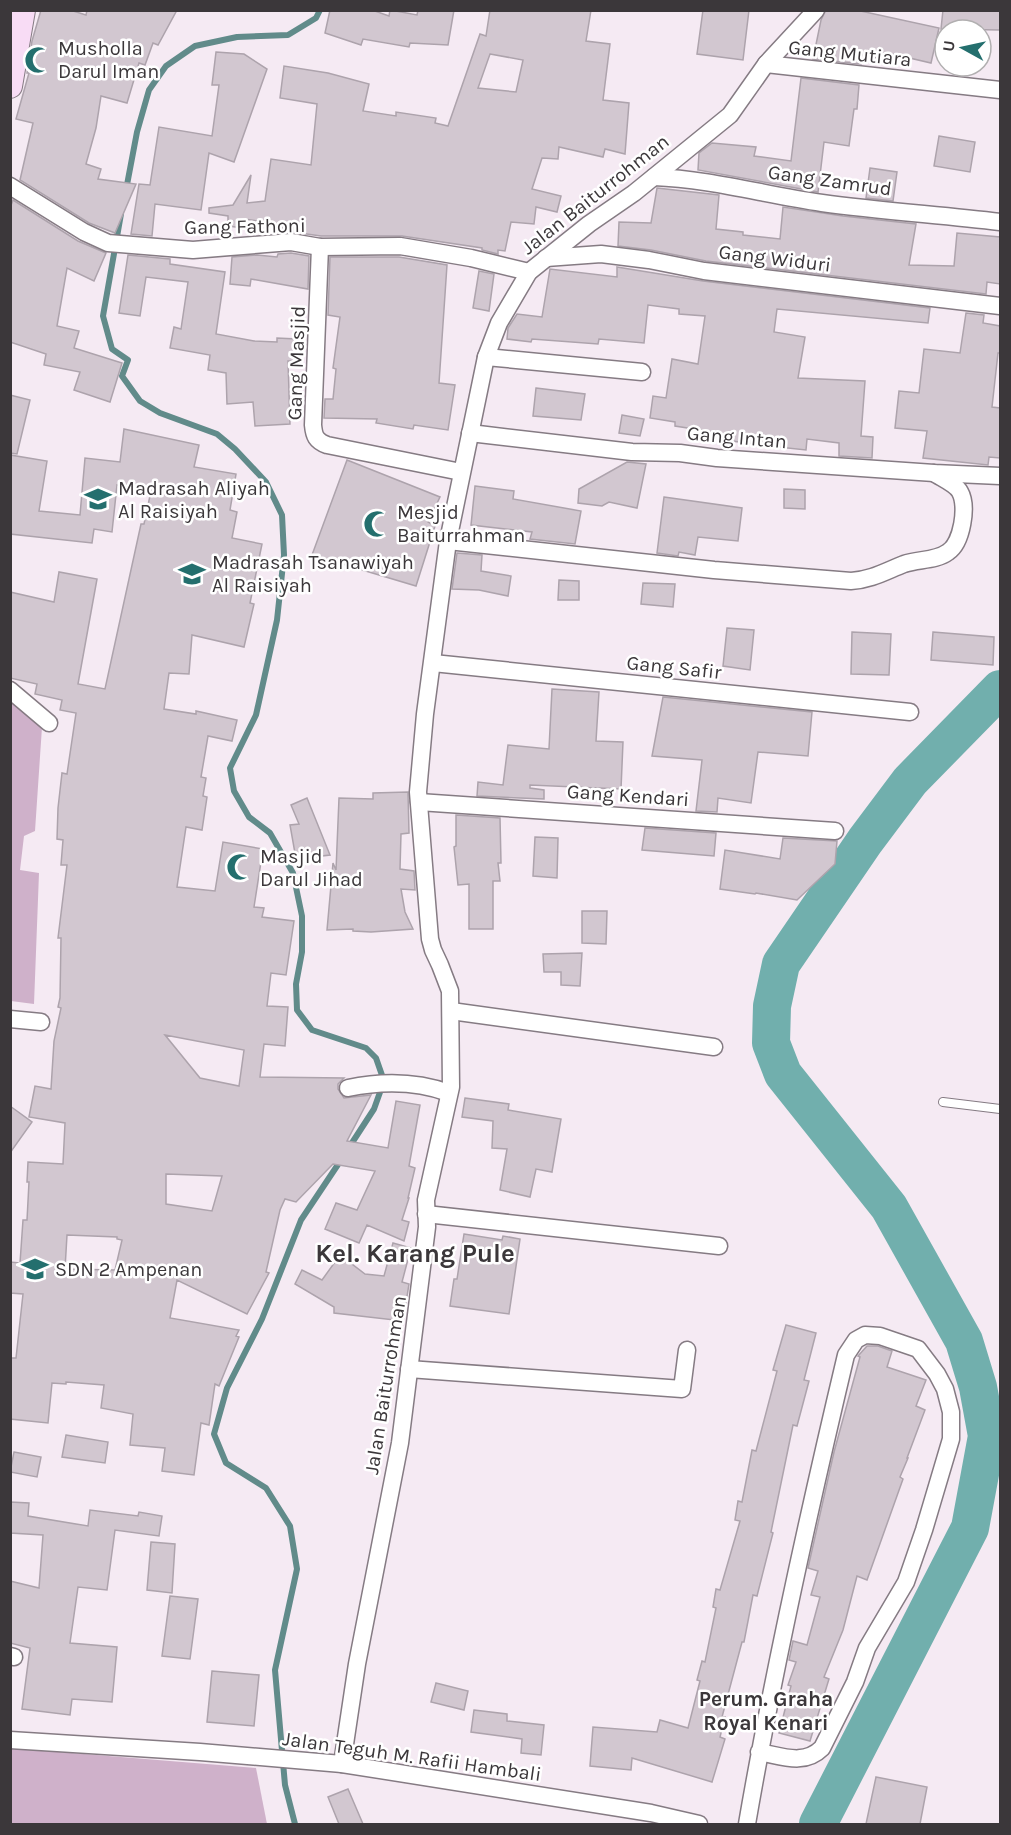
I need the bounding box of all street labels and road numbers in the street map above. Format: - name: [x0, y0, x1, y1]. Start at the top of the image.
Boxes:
- street label: Gang Mutiara: [787, 36, 913, 71]
- street label: Jalan Baiturrohman: [517, 130, 674, 259]
- street label: Gang Zamrud: [767, 160, 893, 201]
- street label: Gang Fathoni: [184, 214, 306, 239]
- street label: Gang Widuri: [717, 240, 832, 277]
- street label: Gang Masjid: [283, 305, 310, 421]
- street label: Gang Intan: [686, 422, 788, 453]
- street label: Gang Safir: [625, 651, 723, 684]
- street label: Gang Kendari: [566, 780, 690, 811]
- street label: Jalan Baiturrohman: [360, 1294, 411, 1476]
- street label: Jalan Teguh M. Rafii Hambali: [281, 1727, 543, 1786]

